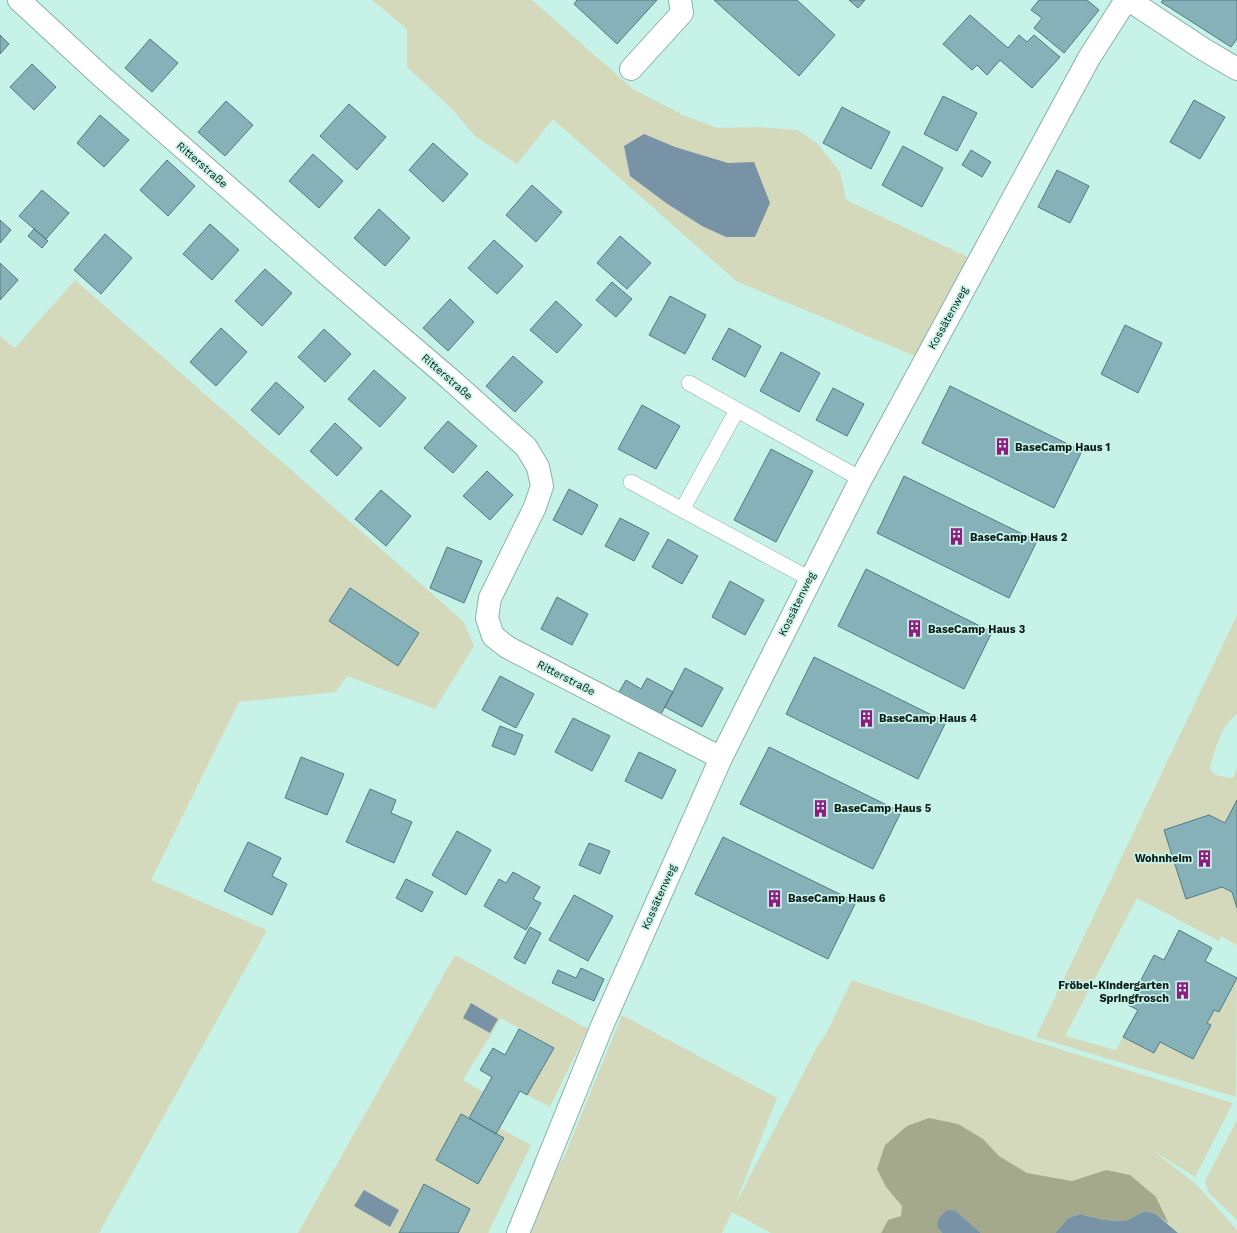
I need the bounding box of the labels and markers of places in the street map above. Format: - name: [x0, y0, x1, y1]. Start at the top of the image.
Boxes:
- building icon: BaseCamp Haus 1: [992, 437, 1012, 457]
- place label: BaseCamp Haus 1: [1015, 441, 1110, 454]
- building icon: BaseCamp Haus 2: [947, 527, 967, 547]
- place label: BaseCamp Haus 2: [970, 531, 1068, 544]
- building icon: BaseCamp Haus 3: [905, 619, 925, 639]
- place label: BaseCamp Haus 3: [928, 623, 1026, 636]
- building icon: BaseCamp Haus 4: [856, 708, 876, 728]
- place label: BaseCamp Haus 4: [879, 712, 977, 725]
- building icon: BaseCamp Haus 5: [811, 798, 831, 818]
- place label: BaseCamp Haus 5: [834, 802, 931, 815]
- building icon: Wohnheim: [1195, 848, 1215, 868]
- place label: Wohnheim: [1135, 852, 1192, 865]
- building icon: BaseCamp Haus 6: [765, 888, 785, 908]
- place label: BaseCamp Haus 6: [788, 892, 886, 905]
- place label: Fröbel-Kindergarten Springfrosch: [1058, 979, 1169, 1005]
- building icon: Fröbel-Kindergarten Springfrosch: [1172, 981, 1192, 1001]

